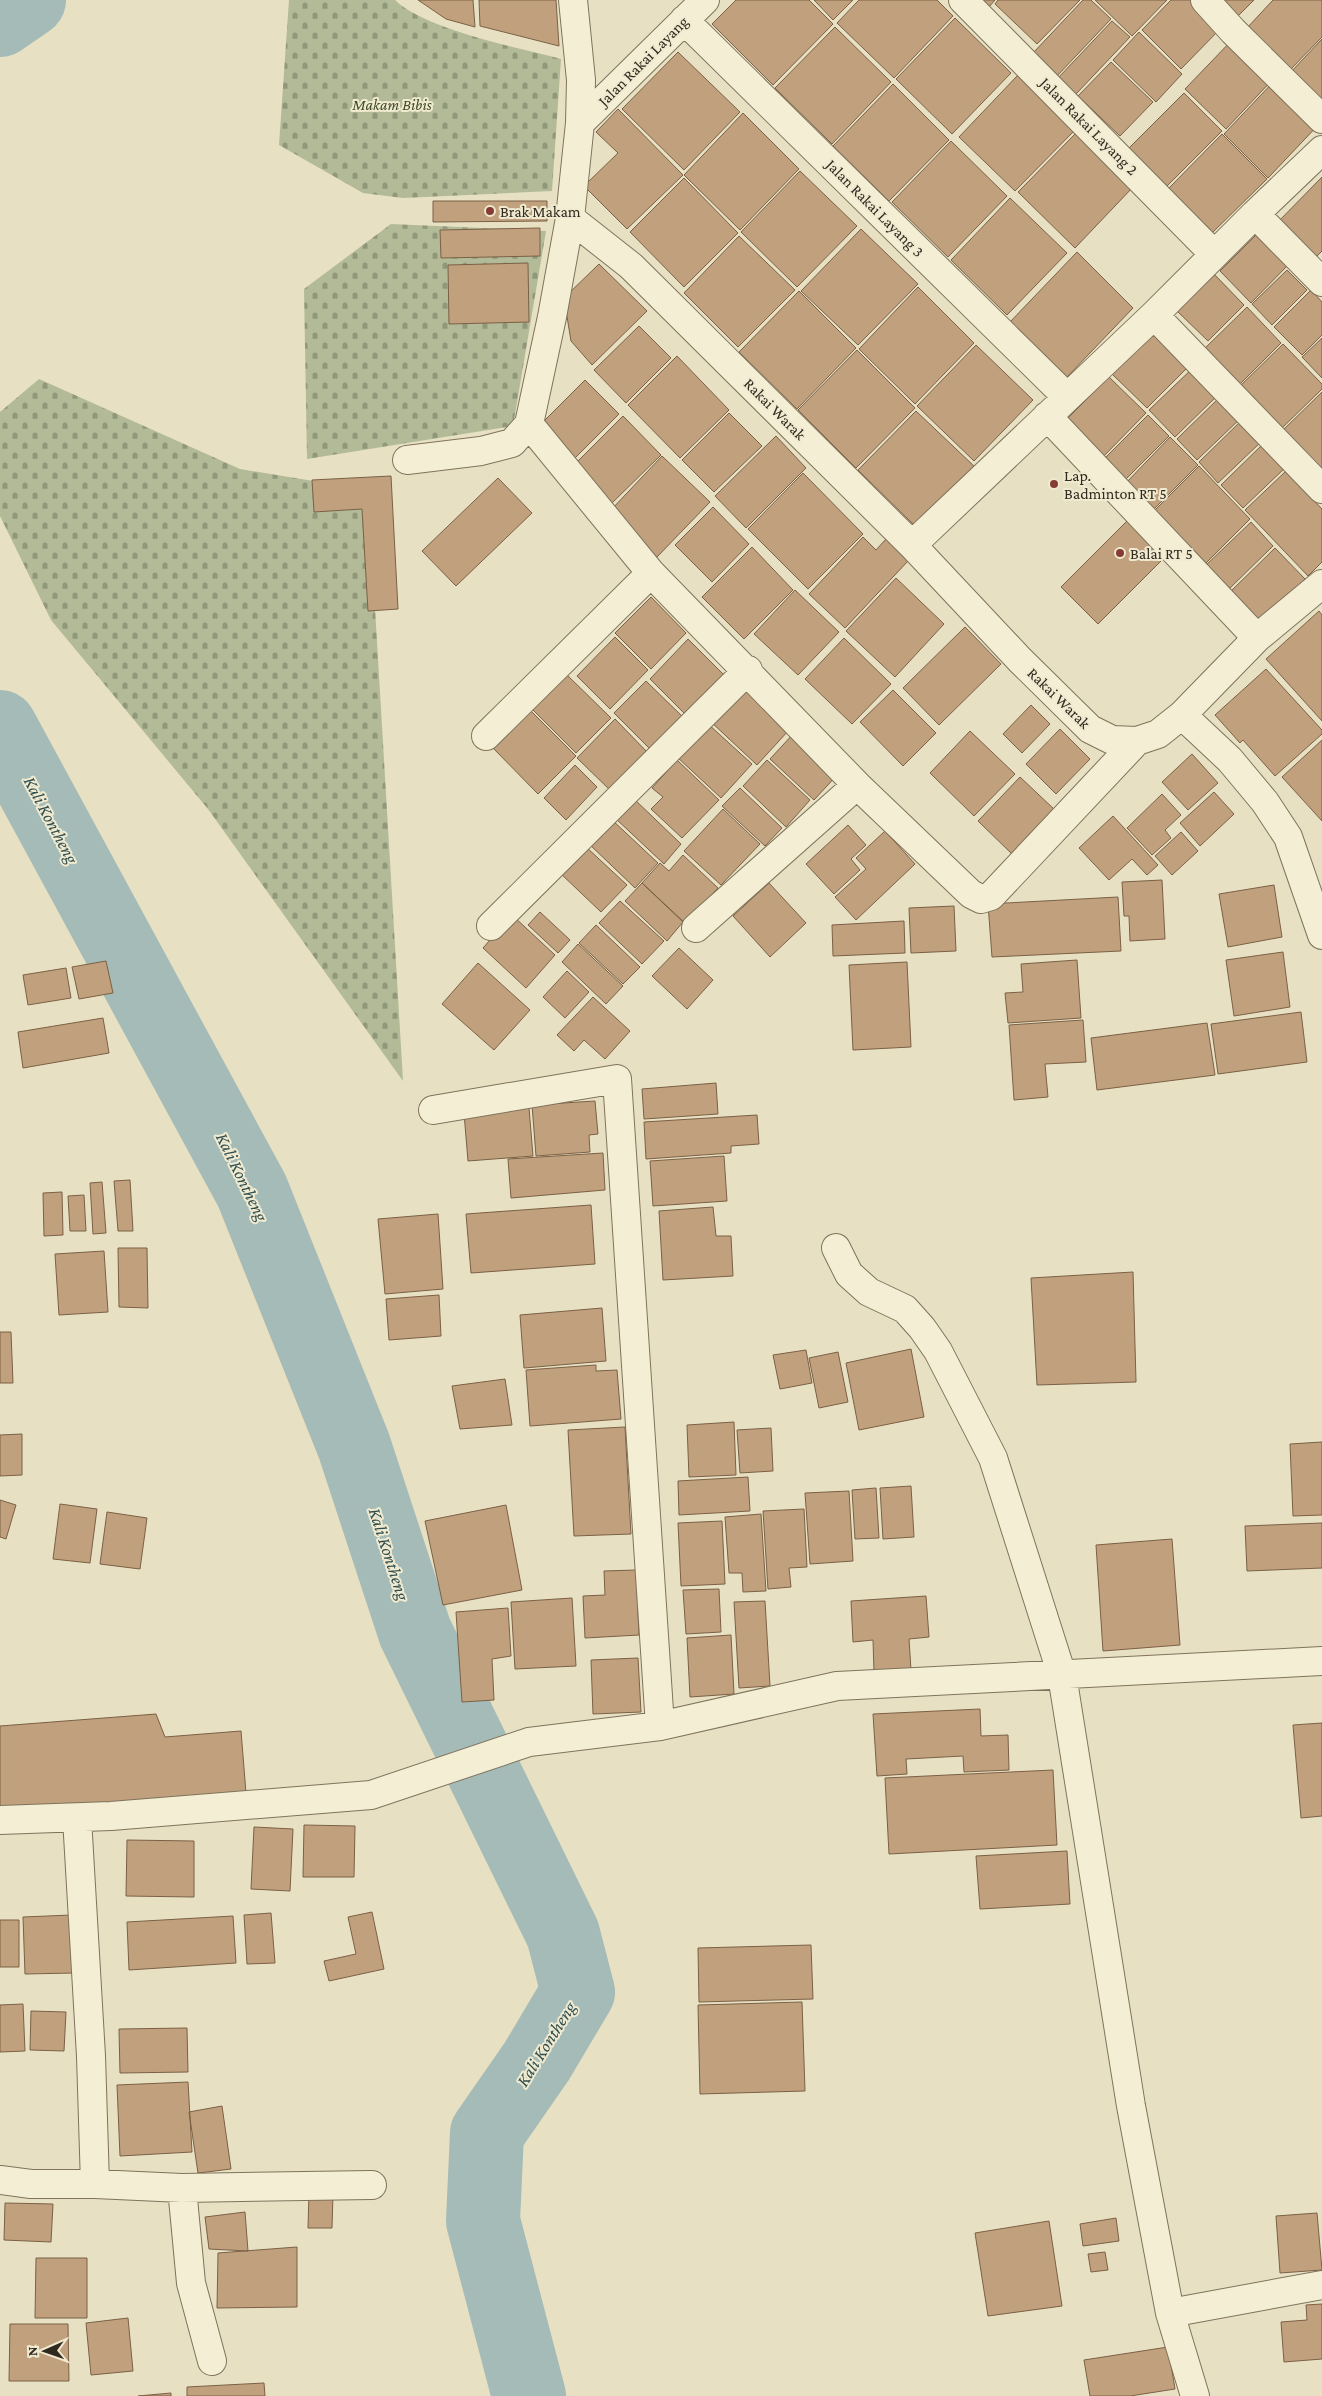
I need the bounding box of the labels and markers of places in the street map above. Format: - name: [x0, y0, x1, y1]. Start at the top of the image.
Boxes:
- place label: Brak Makam: [500, 203, 581, 220]
- marker: Brak Makam: [484, 205, 496, 217]
- place label: Lap. Badminton RT 5: [1064, 467, 1167, 502]
- marker: Lap. Badminton RT 5: [1048, 478, 1060, 490]
- place label: Balai RT 5: [1130, 545, 1193, 562]
- marker: Balai RT 5: [1114, 547, 1126, 559]

